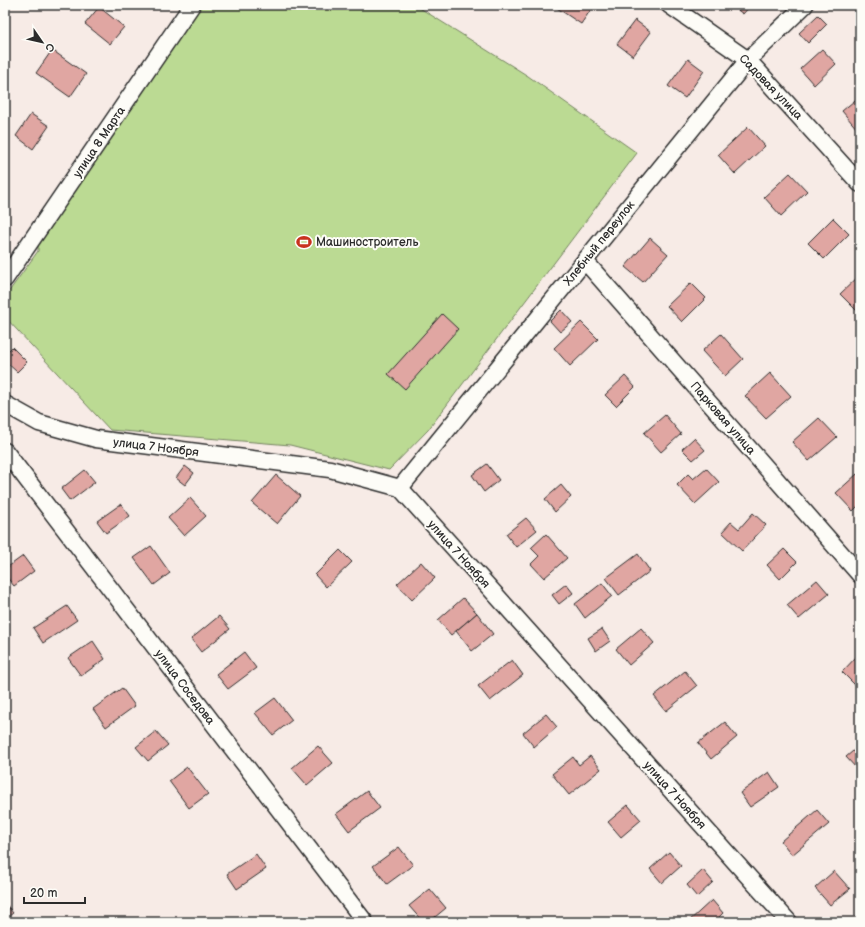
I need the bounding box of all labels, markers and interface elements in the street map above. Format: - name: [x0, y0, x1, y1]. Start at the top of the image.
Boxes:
- north arrow: [22, 22, 62, 62]
- text: С: [42, 41, 57, 54]
- street label: Садовая улица: [736, 51, 806, 123]
- street label: улица 8 Марта: [70, 104, 129, 181]
- street label: Хлебный переулок: [561, 197, 639, 289]
- sports icon: Машиностроитель: [295, 233, 313, 251]
- place label: Машиностроитель: [316, 235, 418, 250]
- street label: Парковая улица: [687, 379, 758, 458]
- street label: улица 7 Ноября: [112, 435, 200, 460]
- street label: улица 7 Ноября: [424, 517, 493, 592]
- street label: улица Соседова: [151, 647, 218, 728]
- street label: улица 7 Ноября: [640, 758, 709, 833]
- scale bar: [24, 879, 85, 905]
- text: 20 m: [30, 886, 57, 901]

